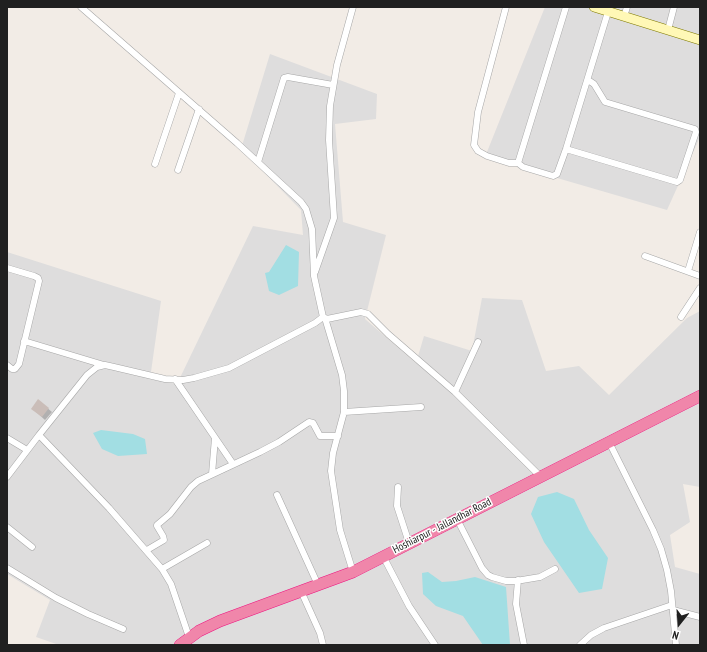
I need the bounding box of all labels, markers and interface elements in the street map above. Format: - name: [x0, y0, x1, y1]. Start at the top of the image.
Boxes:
- street label: Hoshiarpur - Jallandhar Road: [390, 495, 494, 557]
- north arrow: [659, 604, 699, 644]
- text: N: [671, 628, 680, 643]

